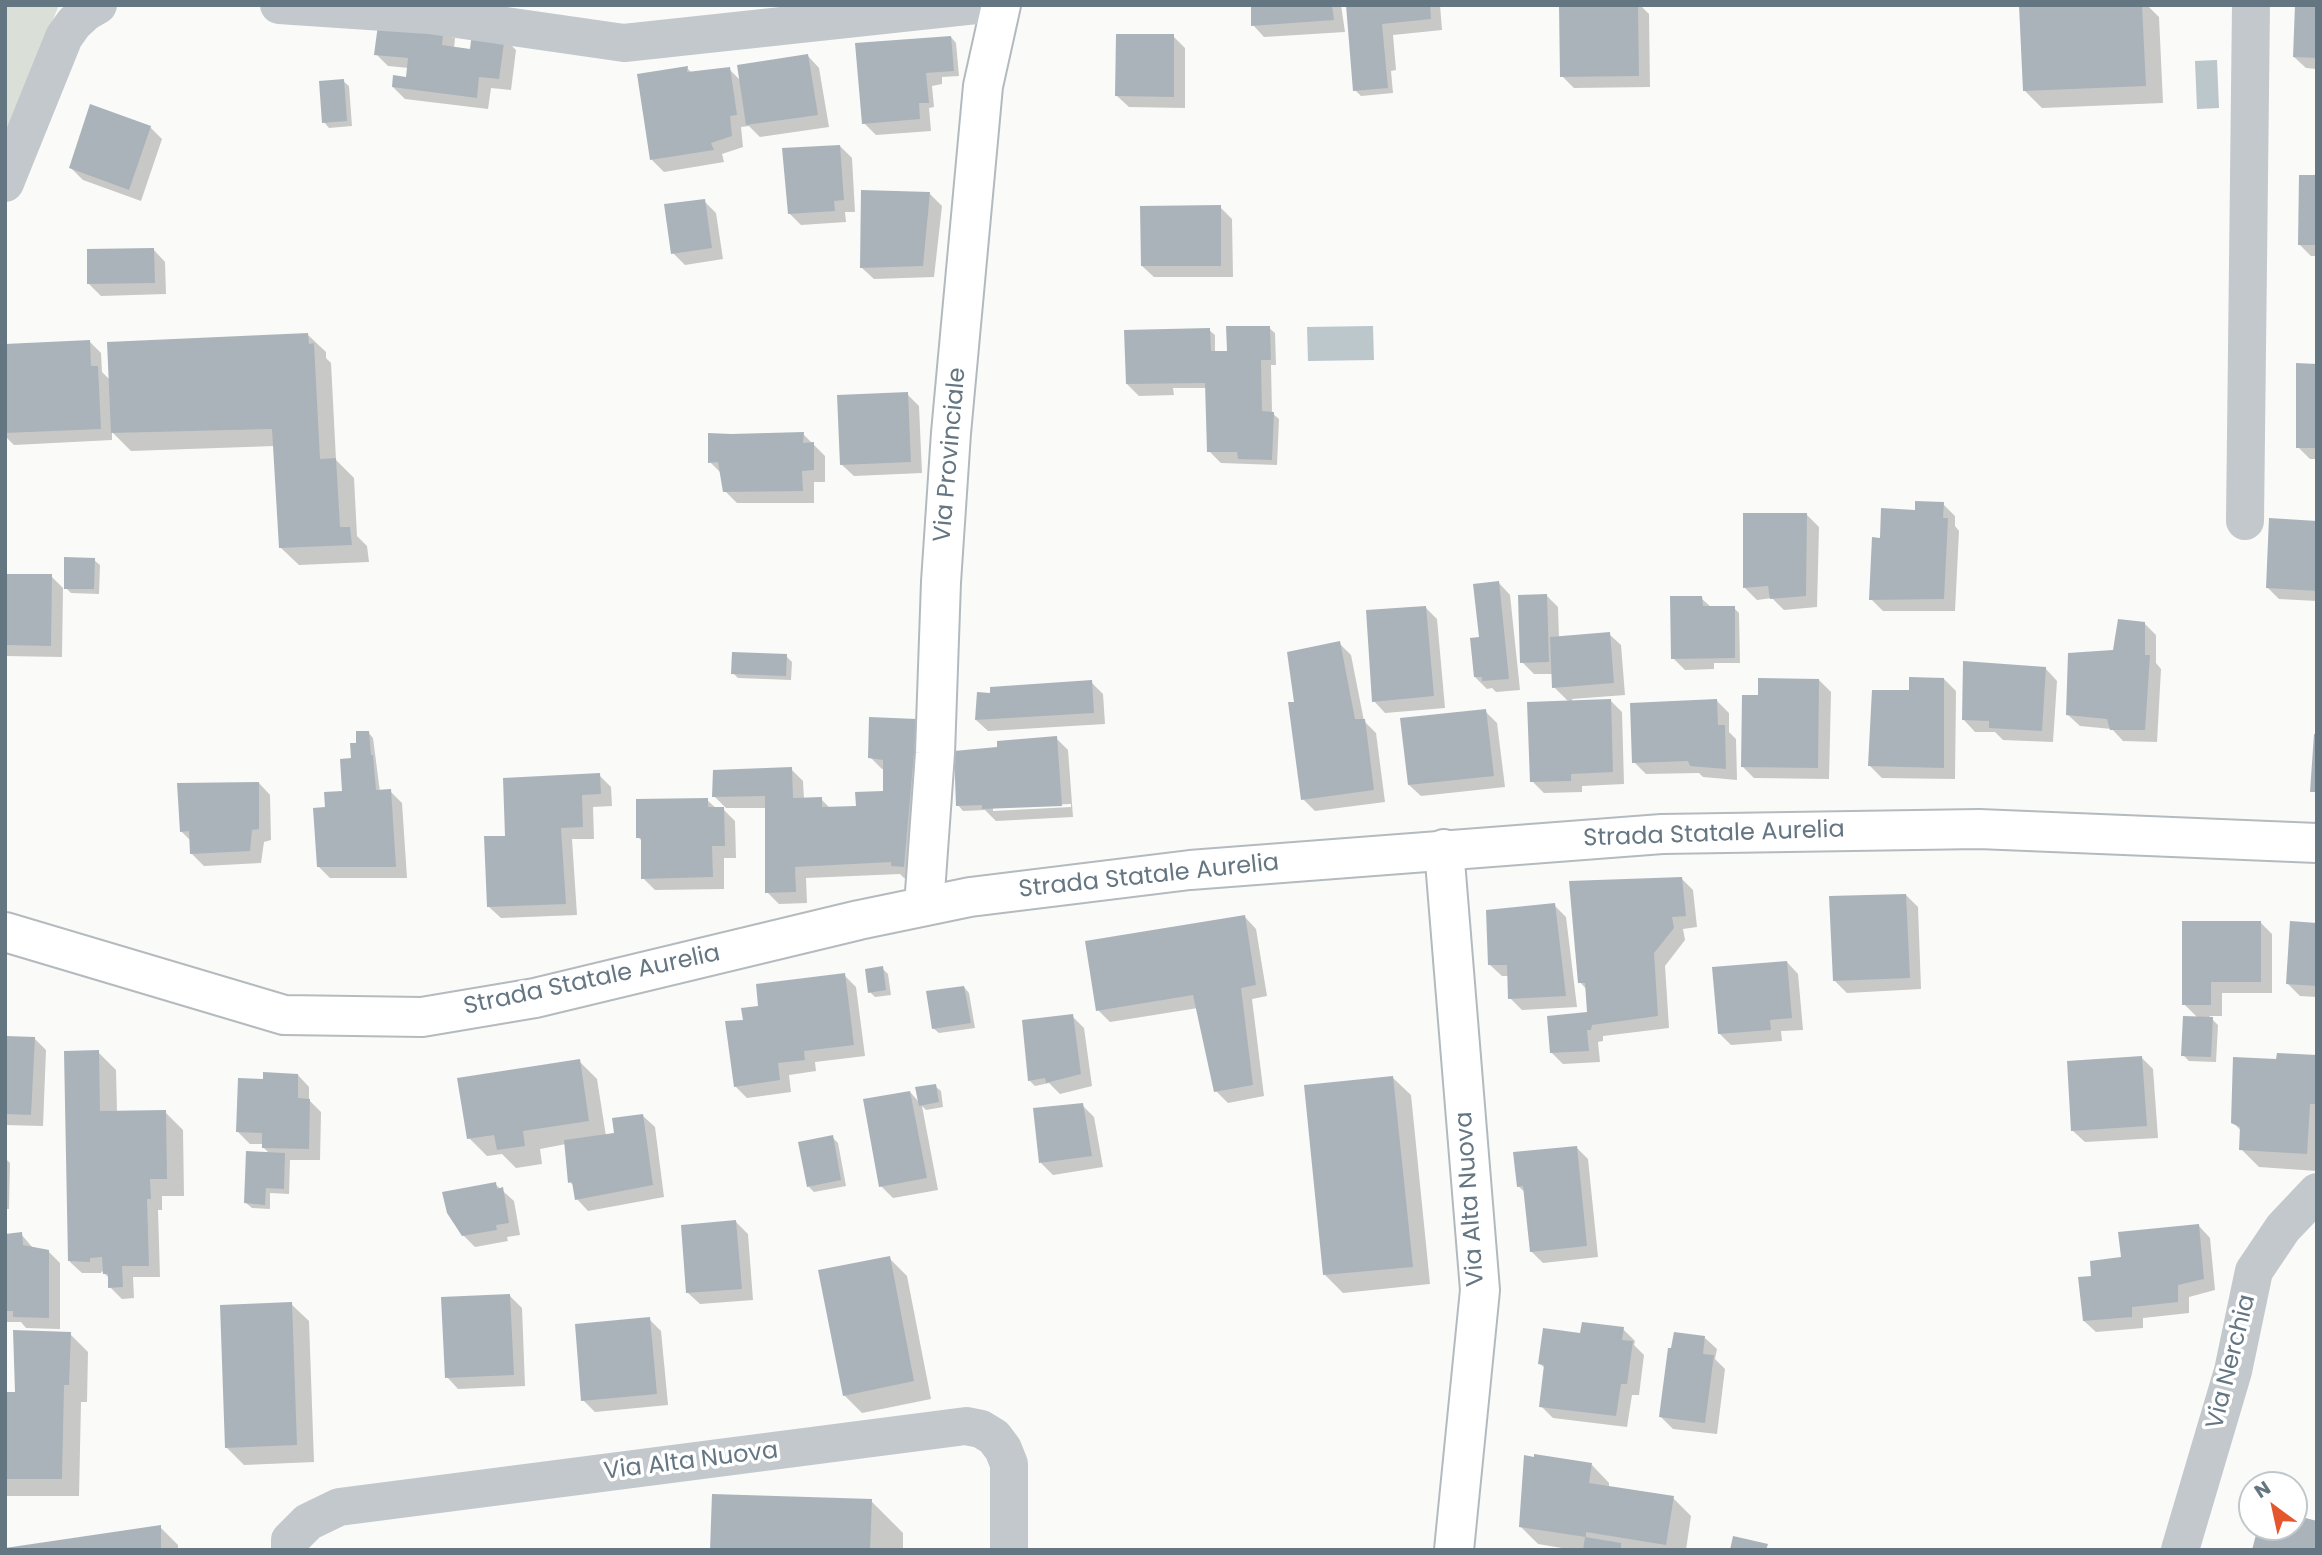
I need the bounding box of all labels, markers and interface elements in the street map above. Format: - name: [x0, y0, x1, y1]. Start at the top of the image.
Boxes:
- street label: Via Provinciale: [929, 366, 973, 544]
- street label: Strada Statale Aurelia: [1583, 816, 1845, 854]
- street label: Strada Statale Aurelia: [1017, 849, 1281, 905]
- street label: Strada Statale Aurelia: [461, 940, 723, 1022]
- street label: Via Alta Nuova: [1451, 1110, 1491, 1288]
- street label: Via Nerchia: [2201, 1292, 2263, 1432]
- street label: Via Alta Nuova: [602, 1437, 780, 1487]
- north arrow: [2238, 1471, 2308, 1541]
- text: N: [2249, 1474, 2276, 1505]

